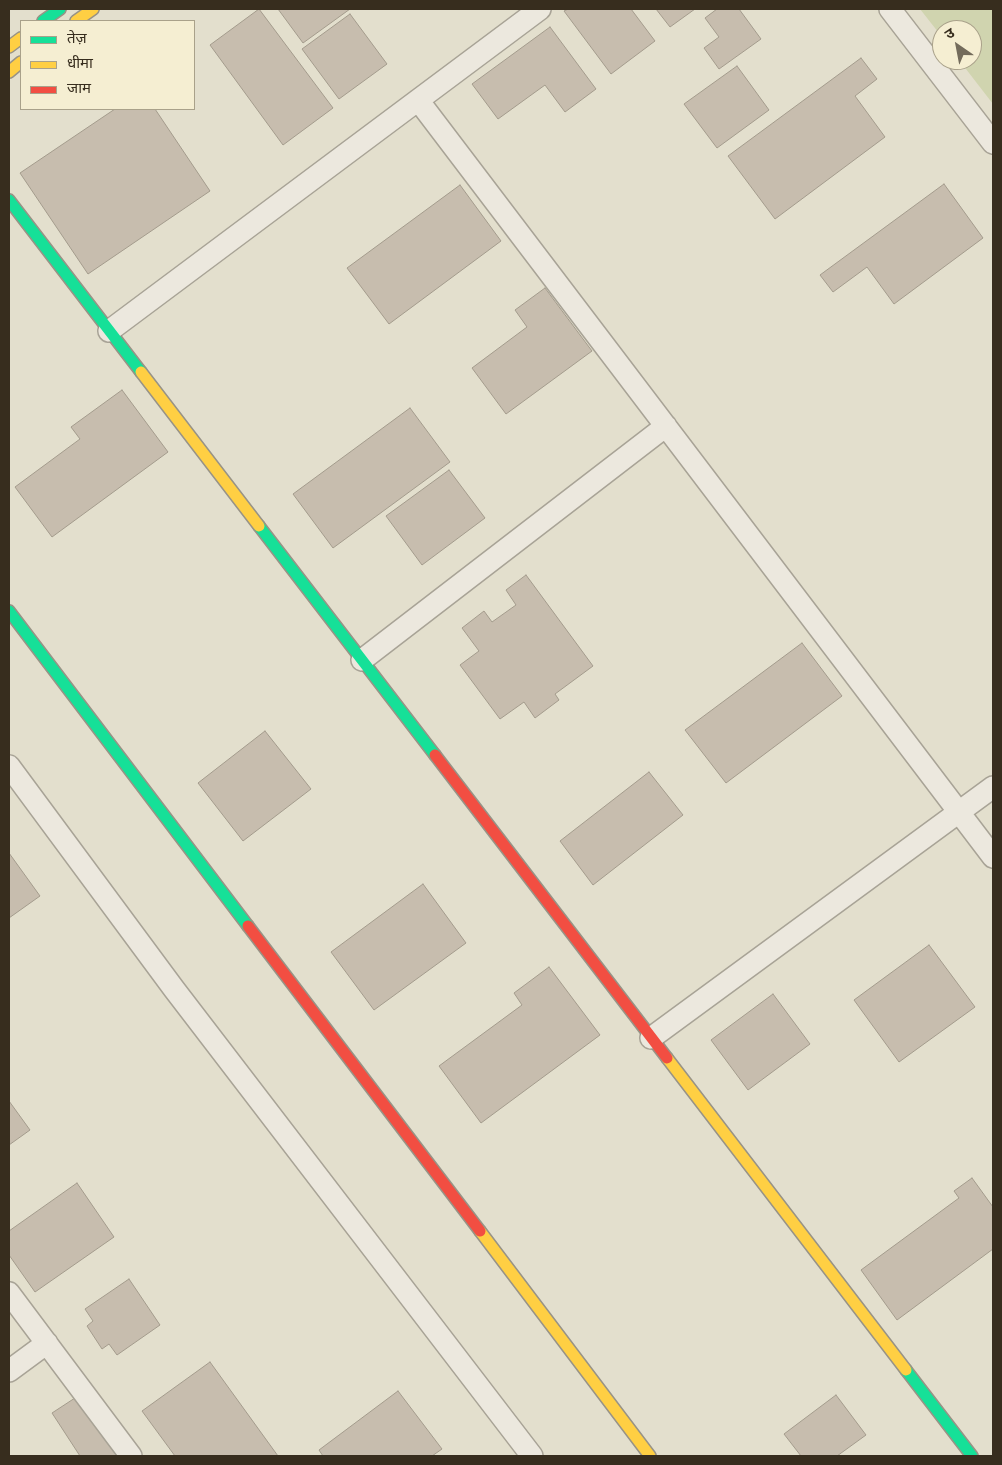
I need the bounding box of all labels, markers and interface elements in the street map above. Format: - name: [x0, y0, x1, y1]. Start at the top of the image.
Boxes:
- legend: [20, 20, 195, 110]
- north arrow: [932, 20, 982, 70]
- text: उ: [942, 24, 957, 42]
- text: तेज़: [67, 30, 87, 46]
- text: धीमा: [67, 55, 93, 71]
- text: जाम: [67, 80, 91, 96]

